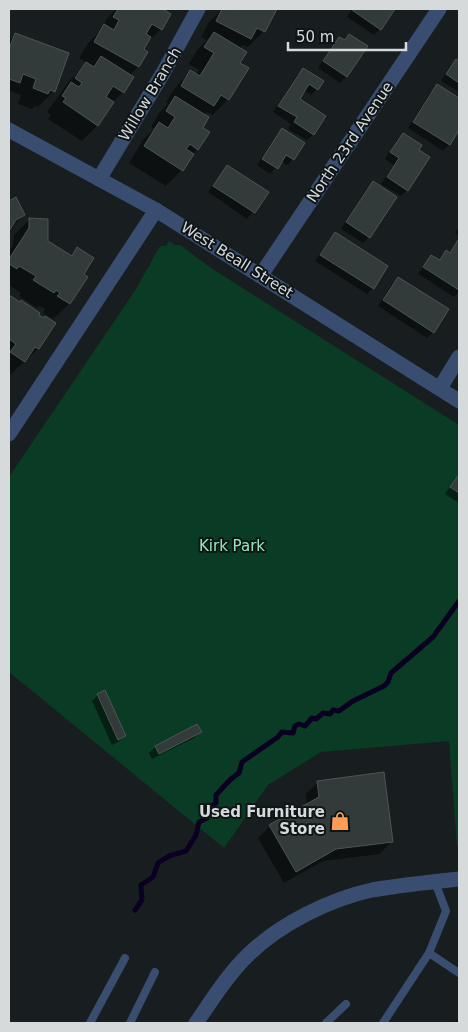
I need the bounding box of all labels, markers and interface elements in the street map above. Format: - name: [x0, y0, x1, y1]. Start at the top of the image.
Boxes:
- scale bar: [288, 20, 406, 52]
- text: 50 m: [296, 28, 334, 46]
- street label: Willow Branch: [115, 44, 185, 144]
- street label: North 23rd Avenue: [303, 78, 397, 206]
- street label: West Beall Street: [178, 218, 297, 302]
- park label: Kirk Park: [199, 537, 265, 555]
- place label: Used Furniture Store: [199, 803, 325, 838]
- shop icon: Used Furniture Store: [329, 810, 351, 832]

